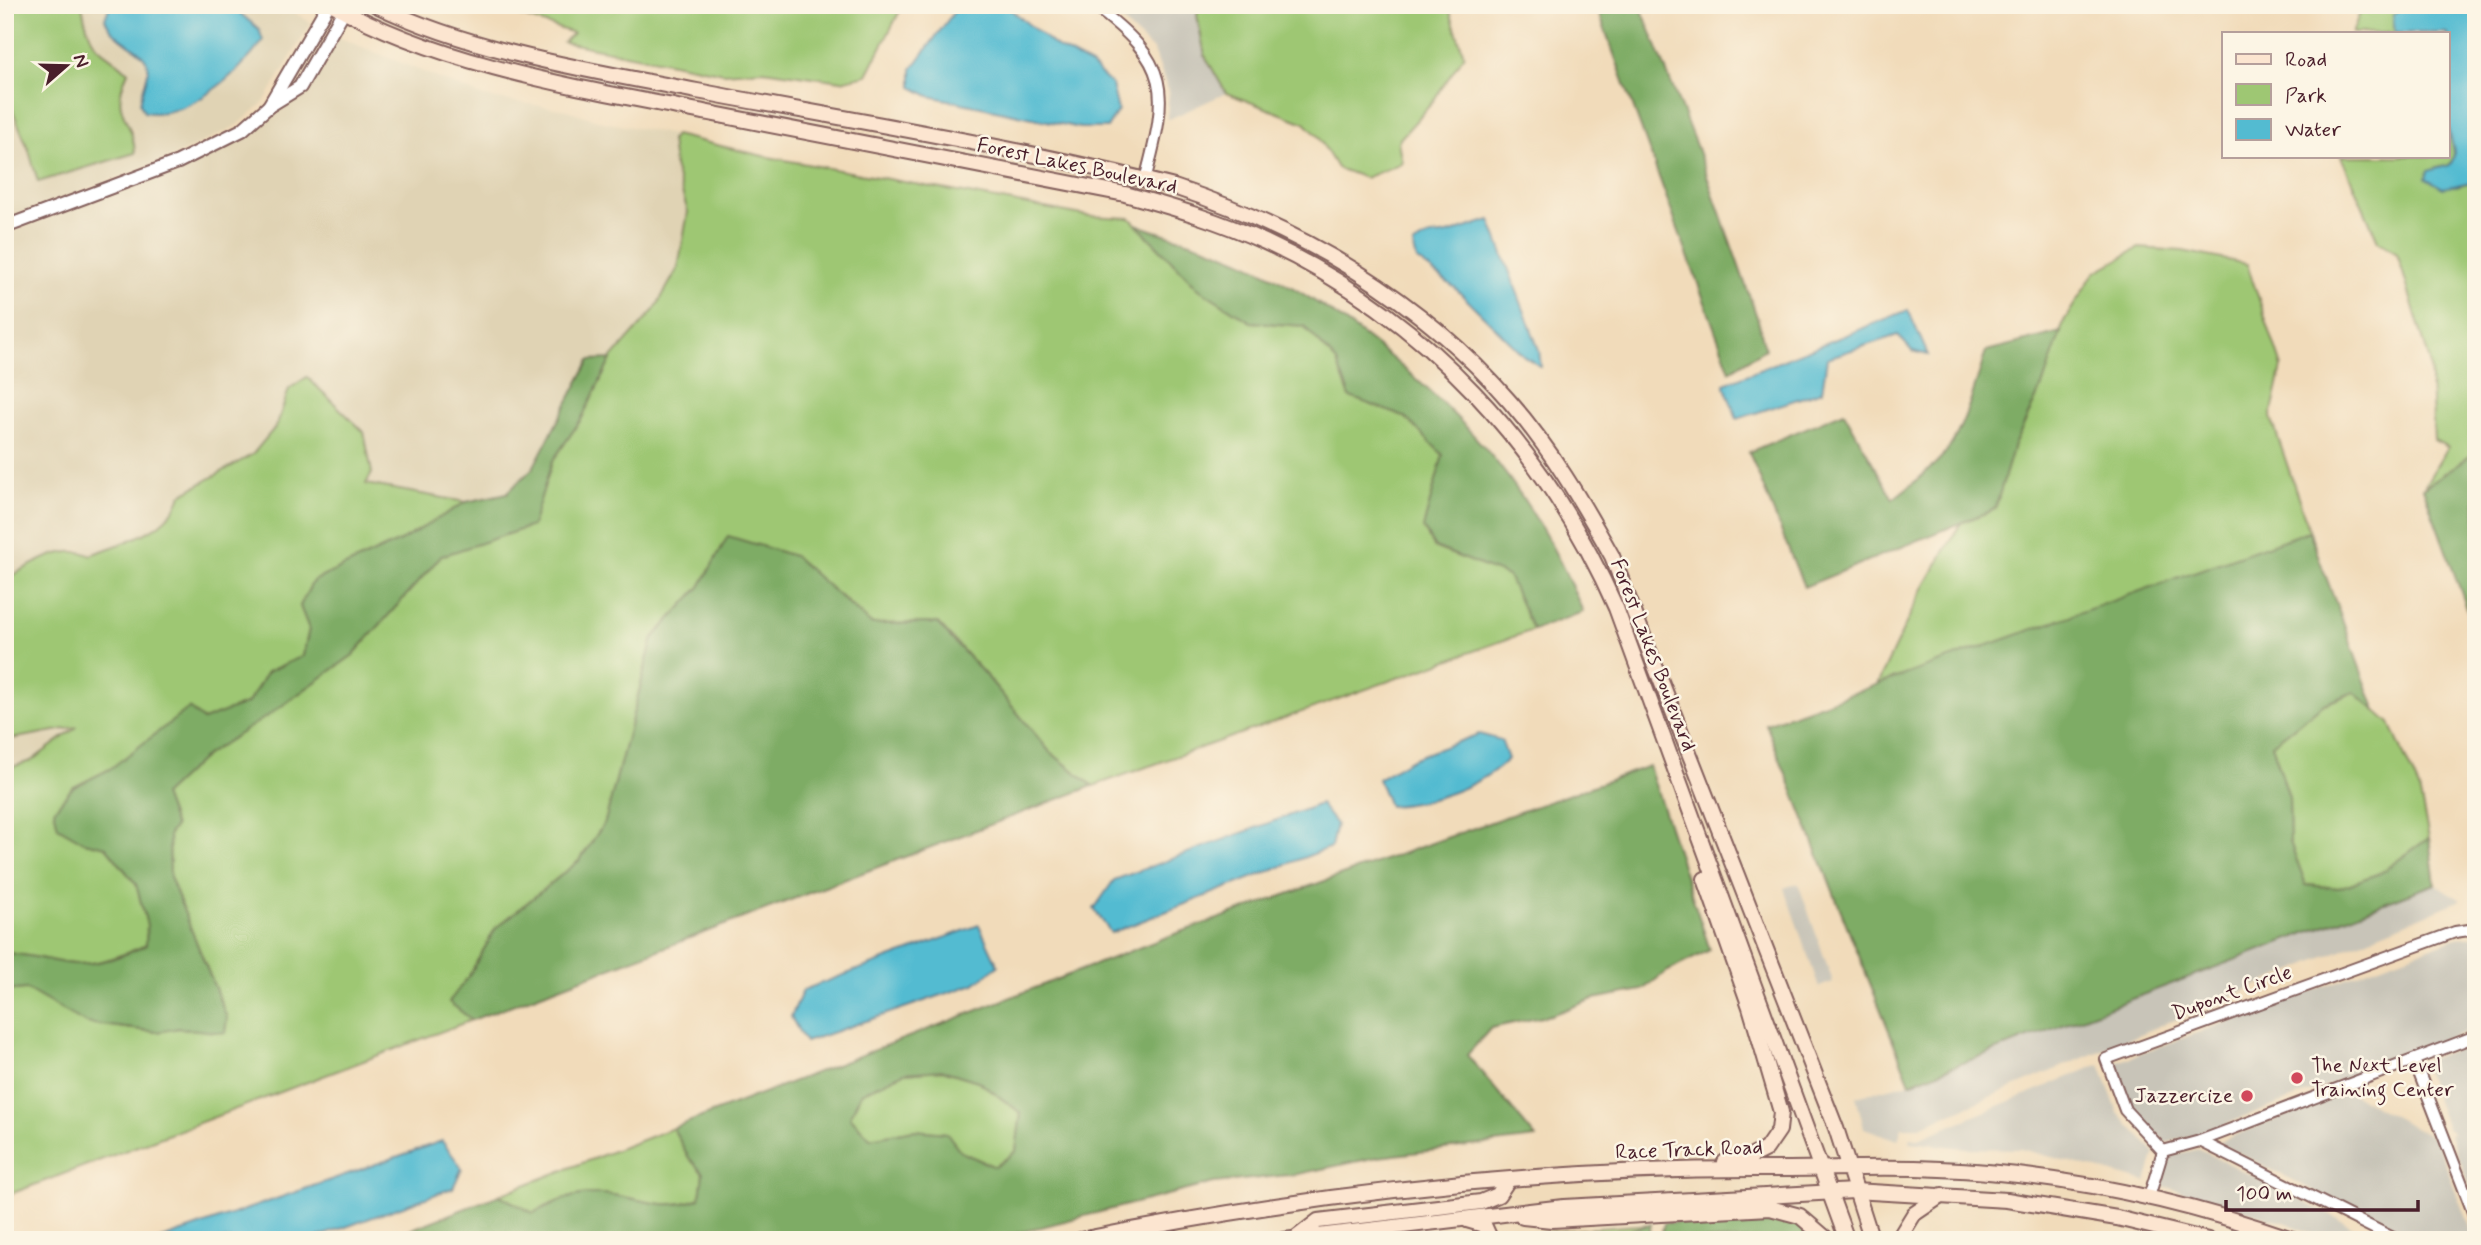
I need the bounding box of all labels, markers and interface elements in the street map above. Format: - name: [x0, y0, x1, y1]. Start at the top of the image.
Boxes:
- north arrow: [32, 32, 102, 102]
- legend: [2222, 32, 2450, 158]
- text: Road: [2285, 46, 2327, 74]
- text: N: [67, 50, 94, 71]
- text: Park: [2285, 82, 2327, 110]
- text: Water: [2285, 116, 2341, 144]
- street label: Forest Lakes Boulevard: [974, 131, 1180, 201]
- street label: Forest Lakes Boulevard: [1603, 555, 1703, 755]
- street label: Dupont Circle: [2168, 958, 2296, 1028]
- place label: The Next Level Training Center: [2311, 1052, 2454, 1106]
- marker: The Next Level Training Center: [2289, 1070, 2305, 1086]
- place label: Jazzercize: [2134, 1082, 2233, 1110]
- marker: Jazzercize: [2239, 1088, 2255, 1104]
- street label: Race Track Road: [1615, 1133, 1763, 1167]
- scale bar: [2226, 1168, 2418, 1212]
- text: 100 m: [2236, 1180, 2292, 1208]

